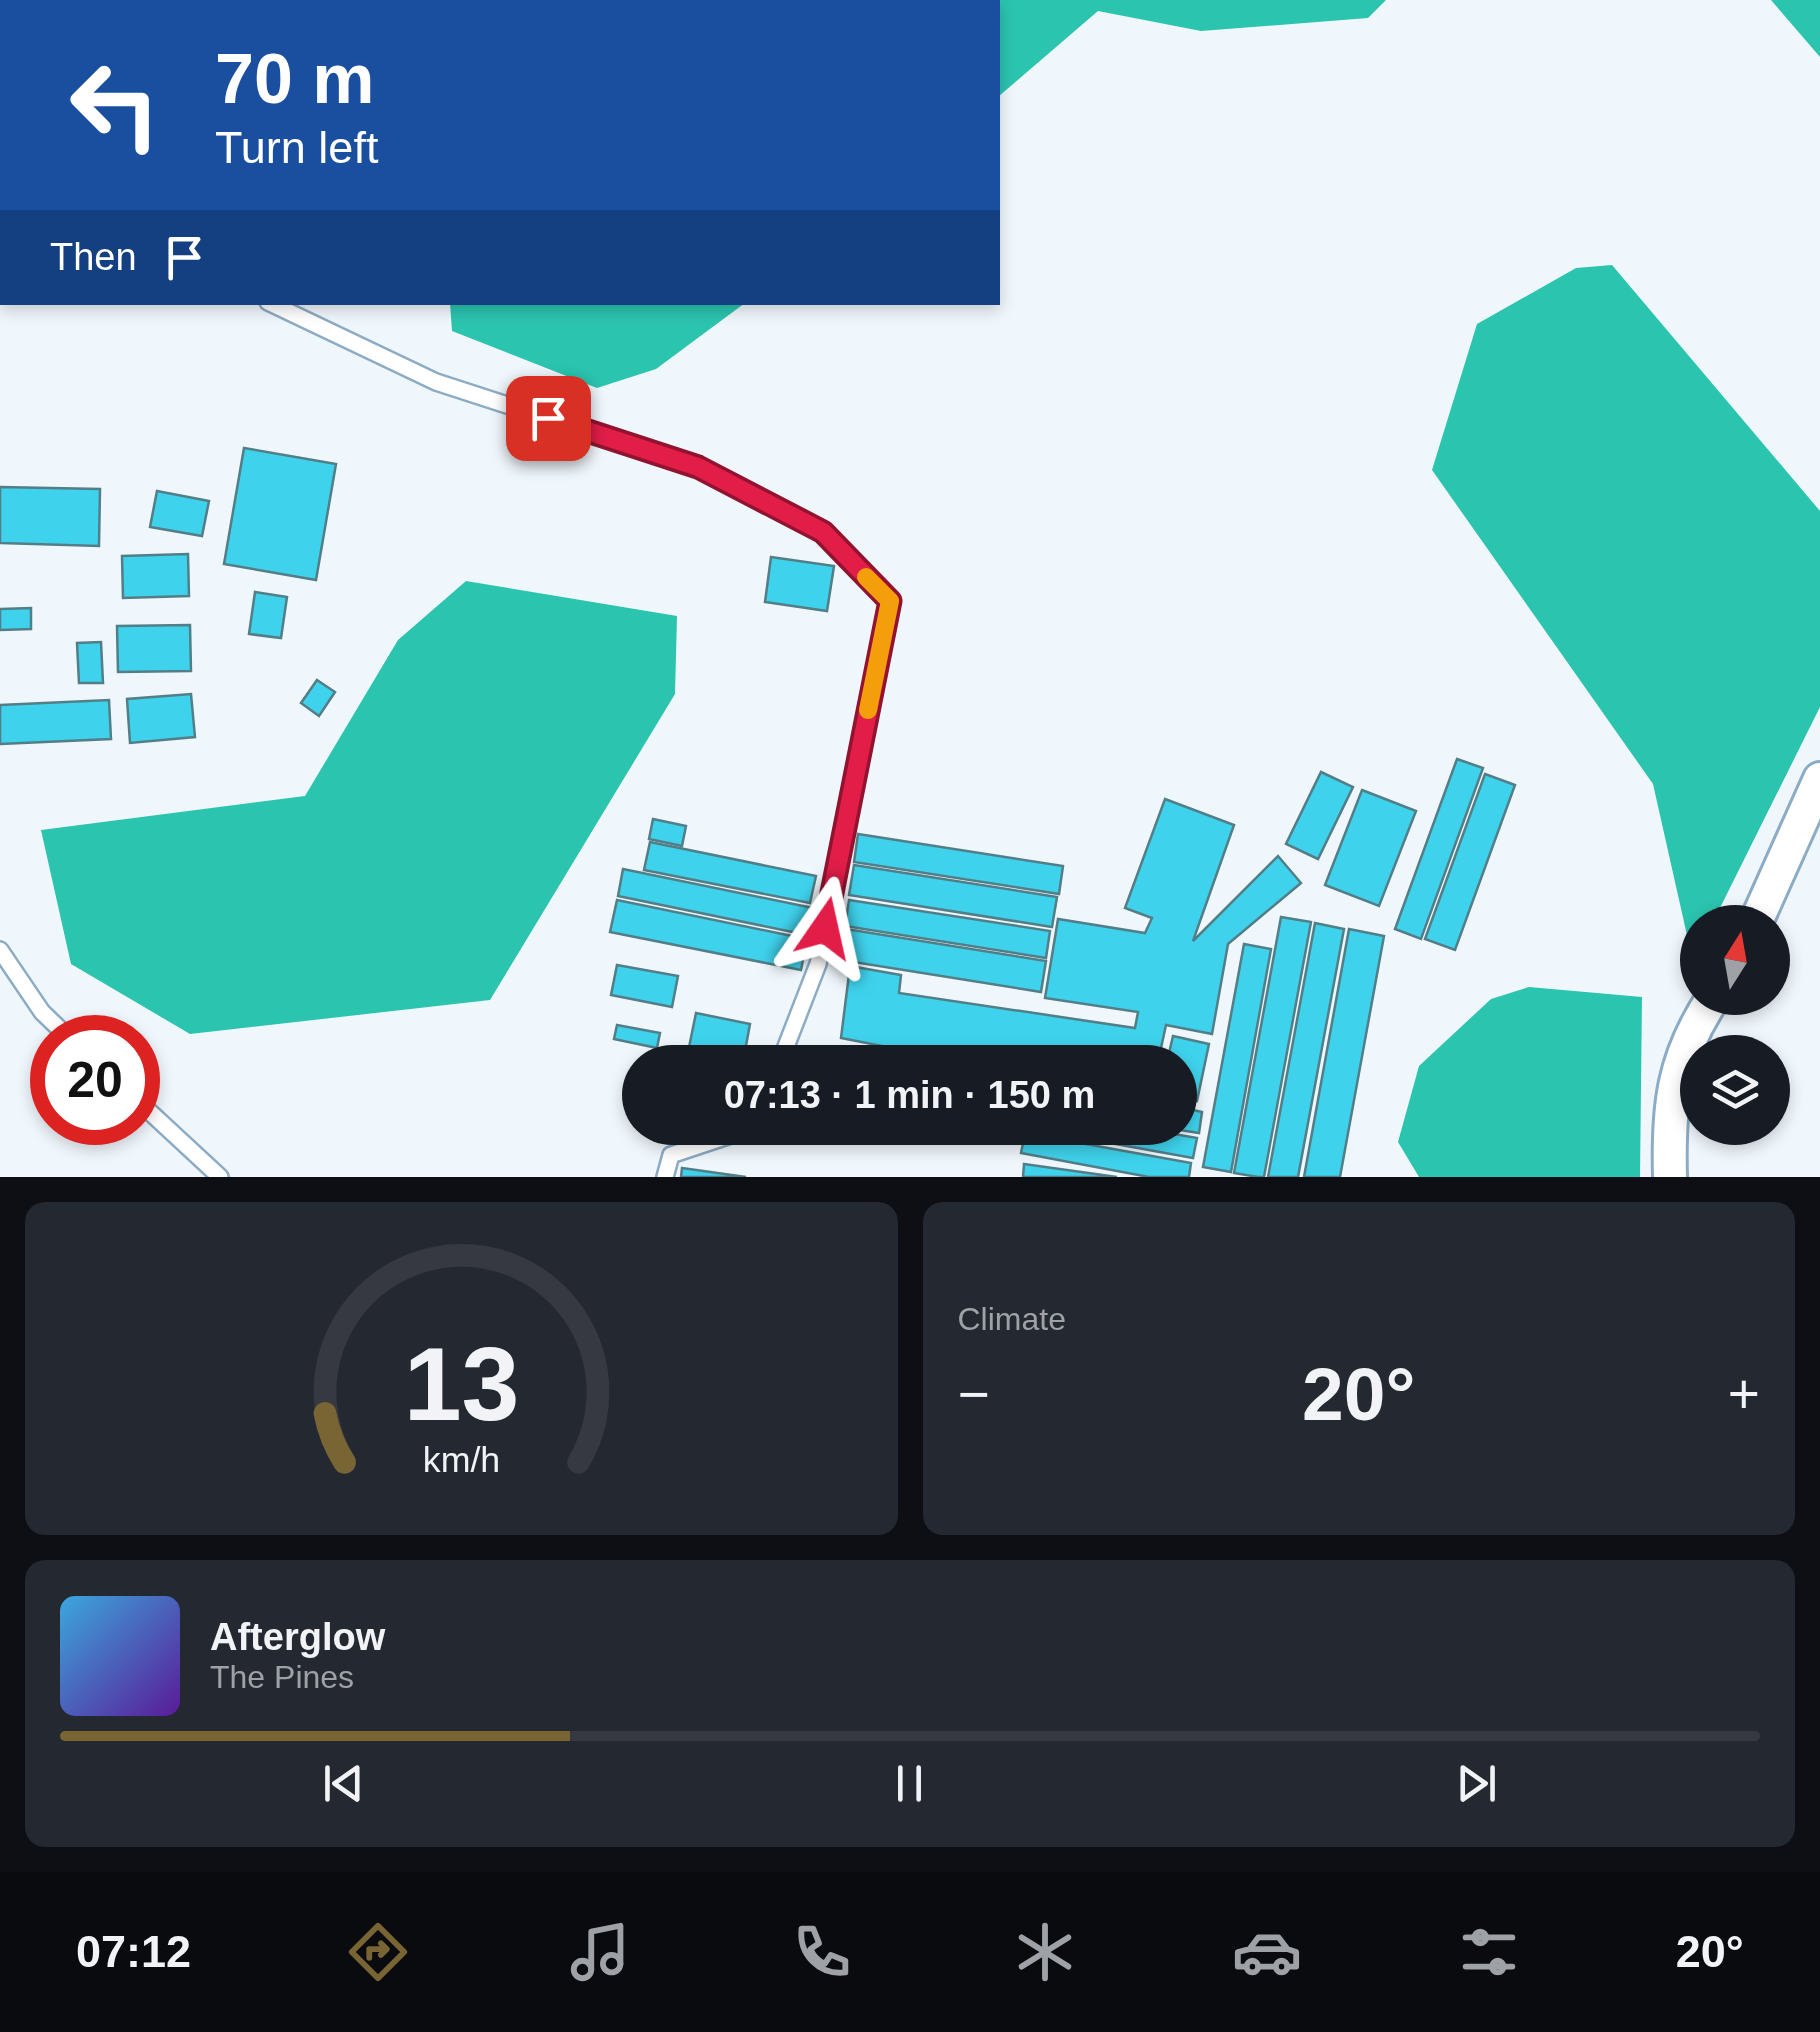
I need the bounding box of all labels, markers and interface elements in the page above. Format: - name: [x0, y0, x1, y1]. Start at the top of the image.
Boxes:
- icon: left: [50, 40, 180, 170]
- text: 70 m: [215, 40, 375, 118]
- text: Turn left: [215, 122, 378, 173]
- icon: arrive: [157, 230, 212, 285]
- text: Then: [50, 236, 137, 278]
- pin: [506, 376, 591, 461]
- icon: arrive: [521, 391, 576, 446]
- position arrow: [773, 876, 877, 980]
- north arrow: [1680, 905, 1790, 1015]
- map controls: [1680, 905, 1790, 1145]
- speed limit sign: 20: [30, 1015, 160, 1145]
- button: layers: [1680, 1035, 1790, 1145]
- text: 07:13 · 1 min · 150 m: [724, 1074, 1095, 1116]
- text: Climate: [958, 1301, 1066, 1337]
- text: 13: [403, 1326, 519, 1442]
- text: 20°: [1302, 1352, 1415, 1436]
- text: −: [958, 1363, 990, 1425]
- text: +: [1728, 1363, 1760, 1425]
- text: km/h: [423, 1440, 500, 1480]
- text: Afterglow: [210, 1616, 385, 1658]
- text: The Pines: [210, 1659, 354, 1695]
- icon: previous: [316, 1756, 371, 1811]
- icon: pause: [882, 1756, 937, 1811]
- icon: next: [1449, 1756, 1504, 1811]
- icon: directions: [343, 1917, 413, 1987]
- icon: music: [565, 1917, 635, 1987]
- icon: phone: [787, 1917, 857, 1987]
- icon: climate: [1010, 1917, 1080, 1987]
- icon: car: [1232, 1917, 1302, 1987]
- icon: filters: [1454, 1917, 1524, 1987]
- text: 07:12: [76, 1926, 191, 1977]
- text: 20°: [1676, 1926, 1744, 1977]

